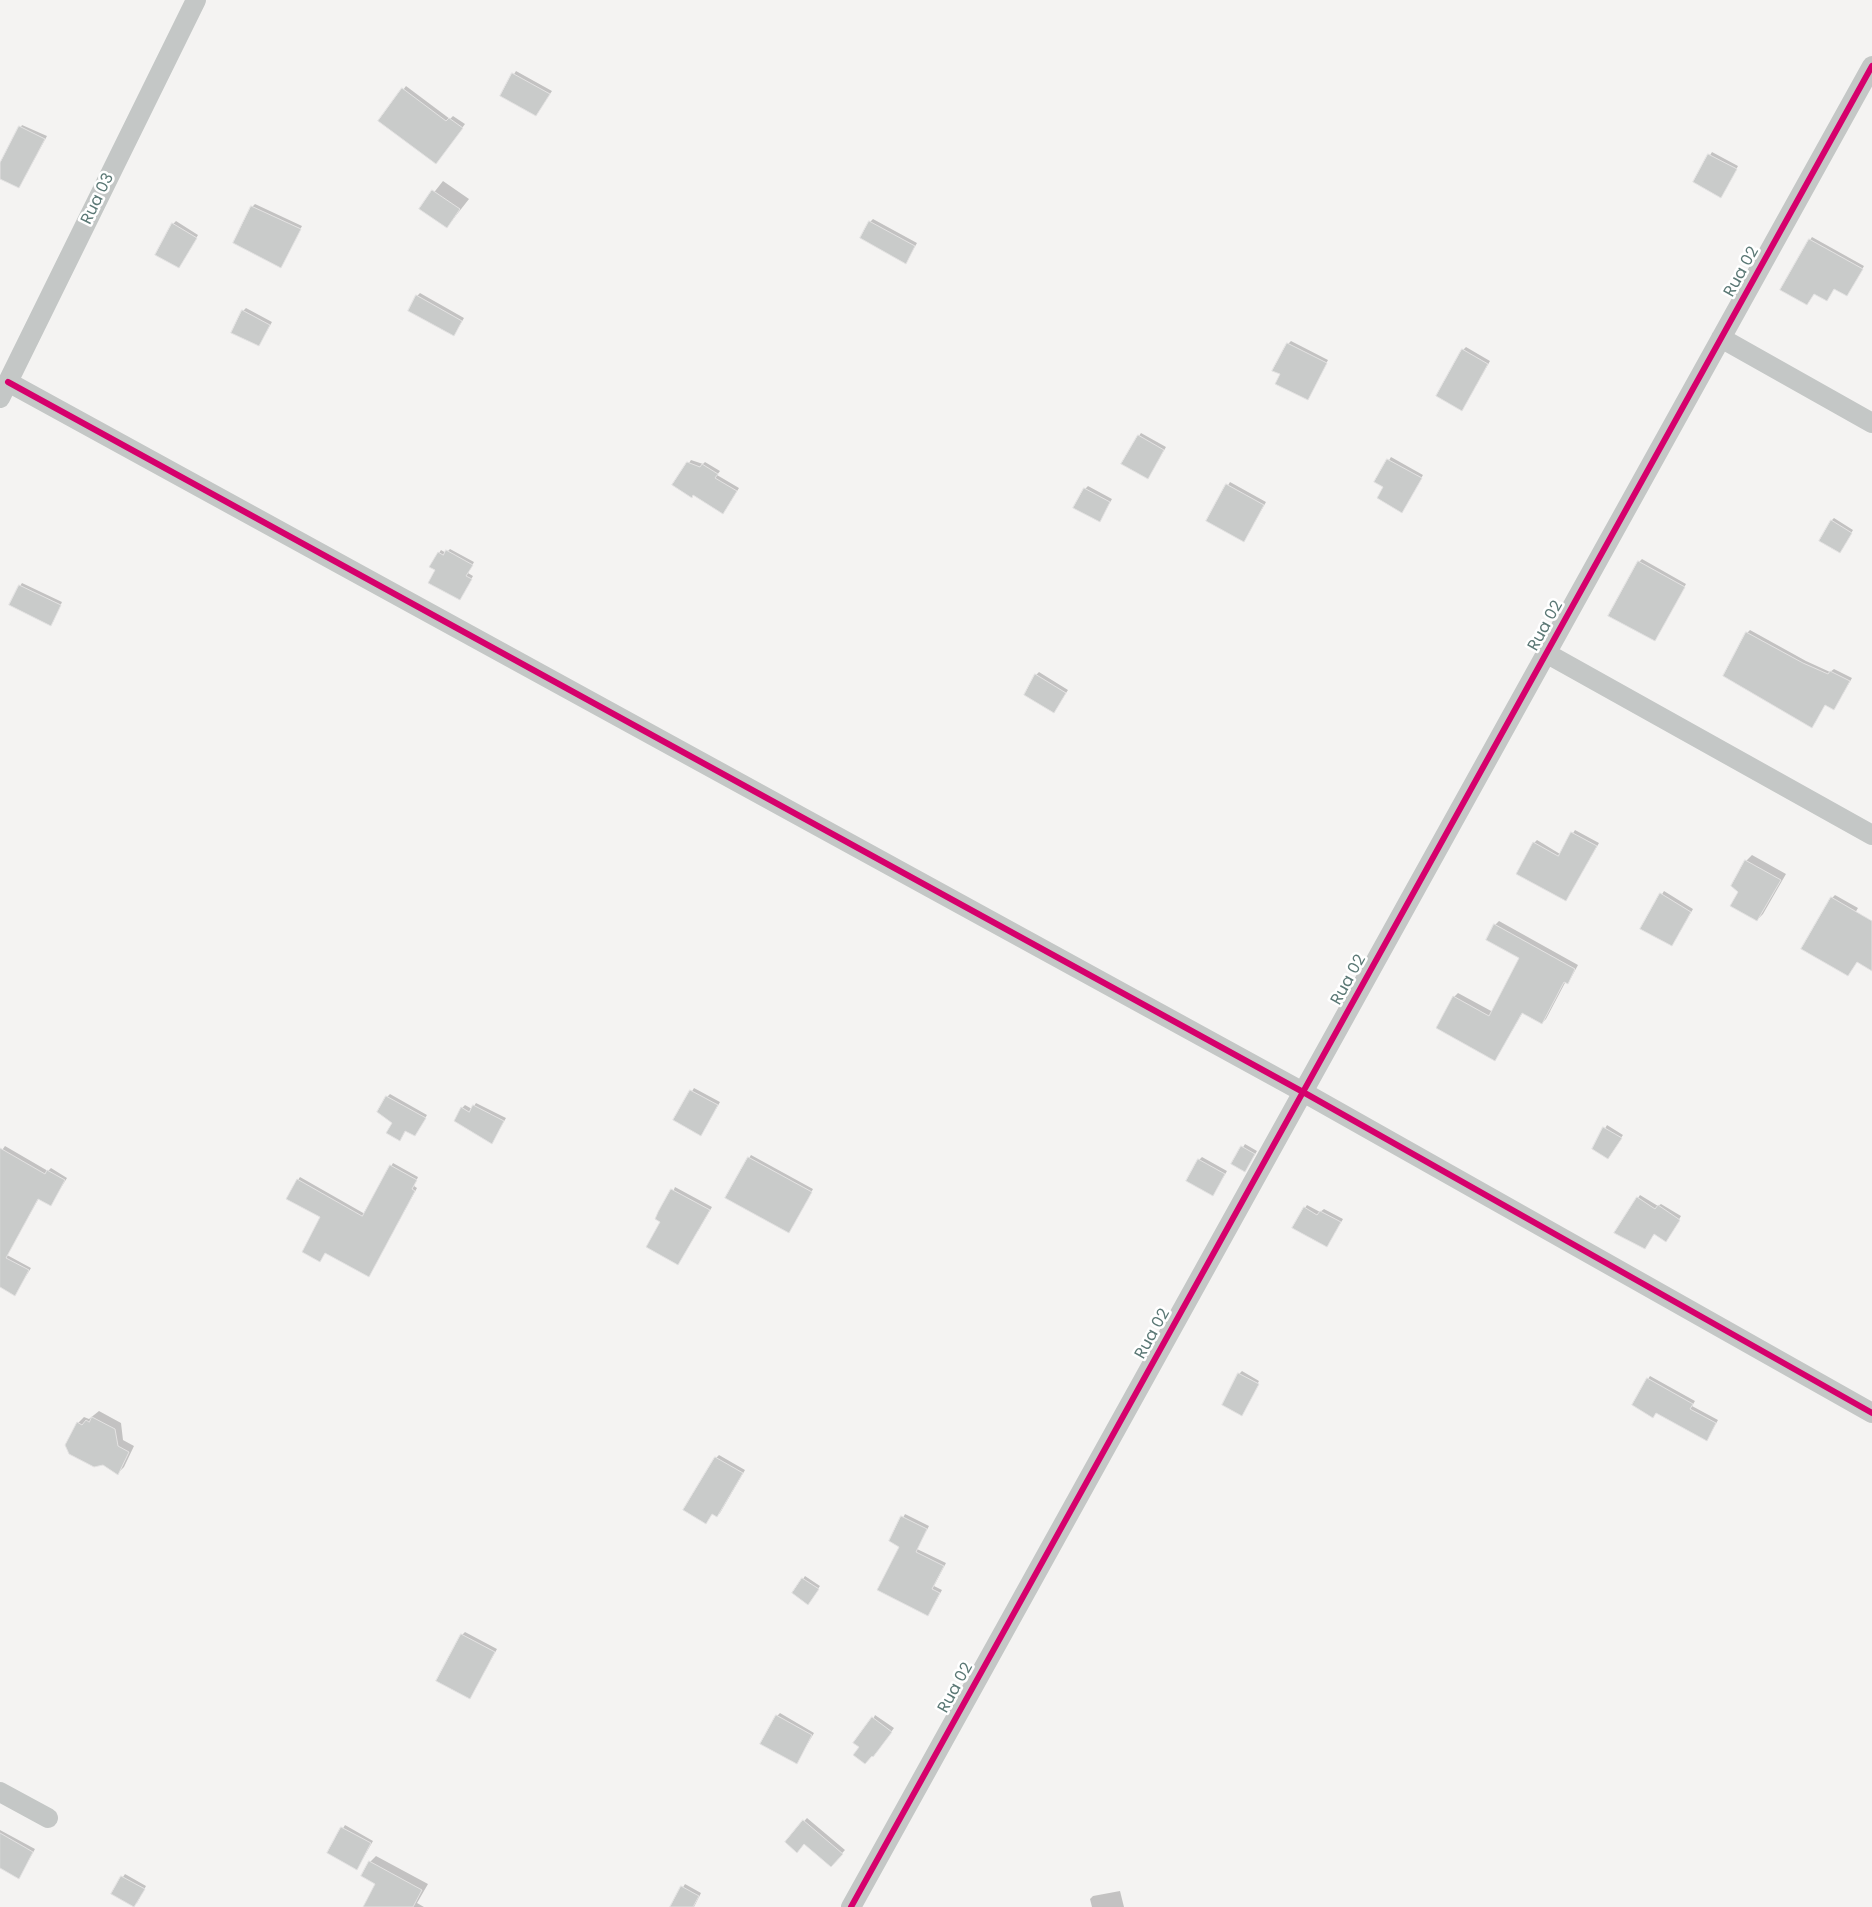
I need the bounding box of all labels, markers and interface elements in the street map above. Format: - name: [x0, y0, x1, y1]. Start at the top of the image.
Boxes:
- street label: Rua 03: [77, 170, 119, 228]
- street label: Rua 02: [1720, 244, 1764, 300]
- street label: Rua 02: [1524, 598, 1568, 654]
- street label: Rua 02: [1327, 952, 1371, 1008]
- street label: Rua 02: [1131, 1306, 1175, 1362]
- street label: Rua 02: [934, 1660, 978, 1716]

